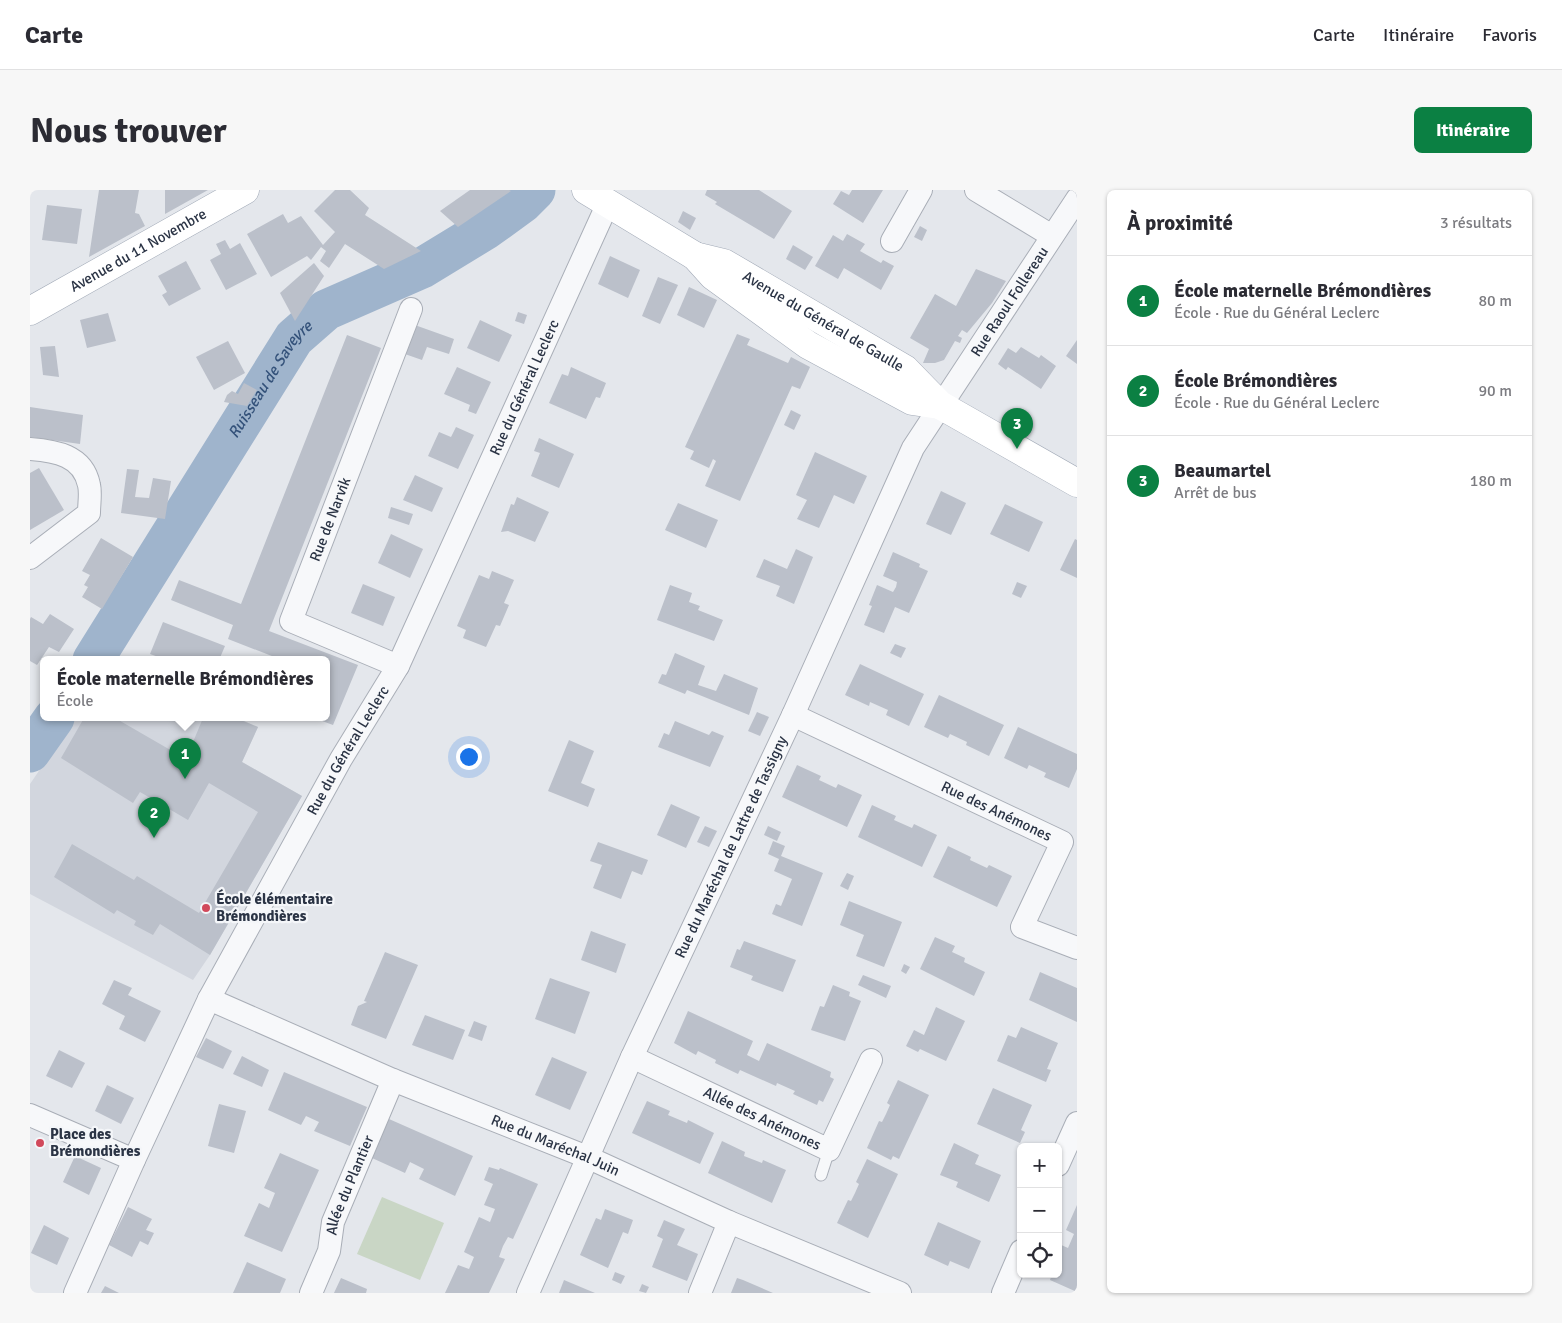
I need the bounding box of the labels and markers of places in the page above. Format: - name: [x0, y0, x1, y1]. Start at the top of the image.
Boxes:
- pin: 3: [1001, 408, 1033, 449]
- pin: 1: [169, 738, 201, 779]
- pin: 2: [138, 797, 170, 838]
- place label: École élémentaire Brémondières: [216, 889, 333, 925]
- marker: École élémentaire Brémondières: [200, 902, 212, 914]
- place label: Place des Brémondières: [50, 1125, 141, 1160]
- marker: Place des Brémondières: [34, 1137, 46, 1149]

